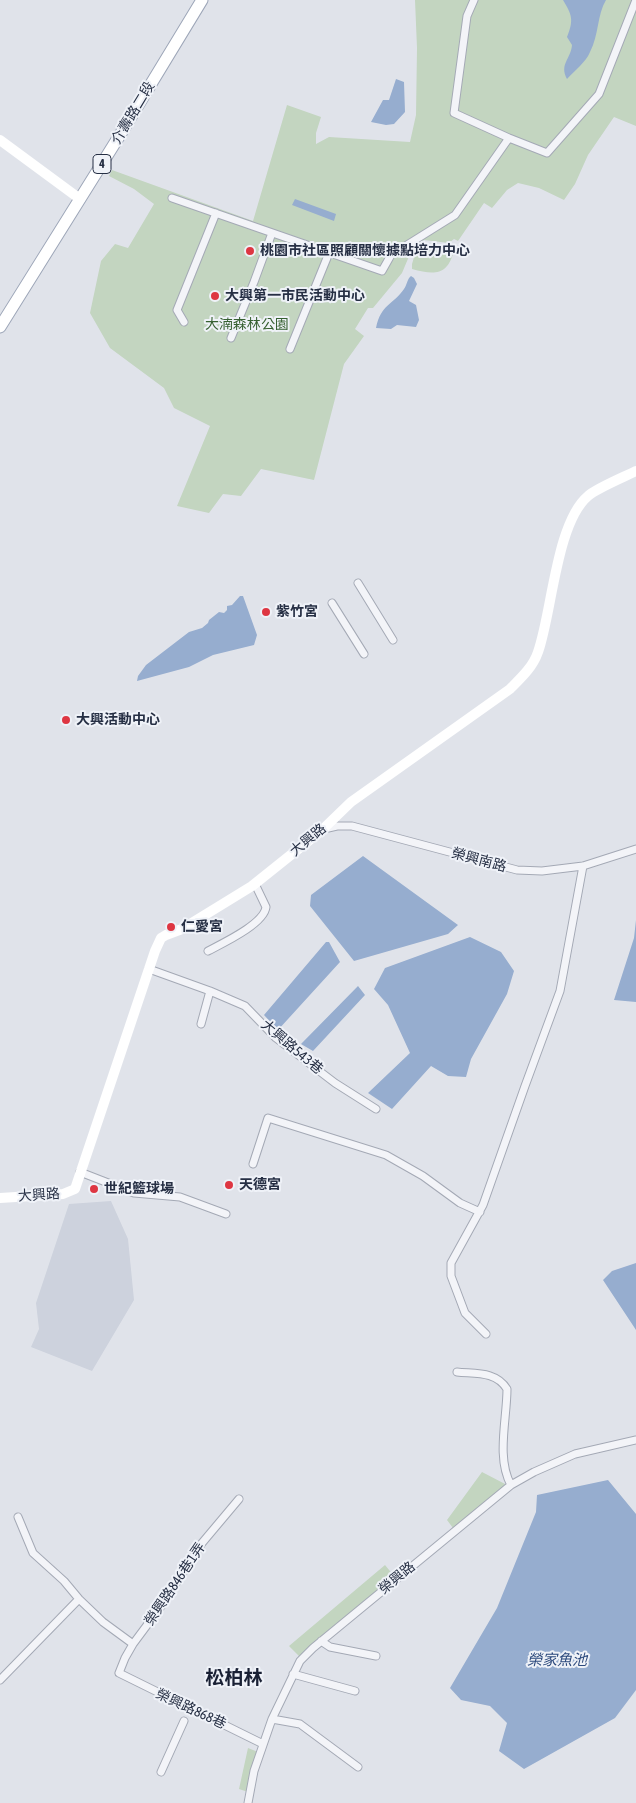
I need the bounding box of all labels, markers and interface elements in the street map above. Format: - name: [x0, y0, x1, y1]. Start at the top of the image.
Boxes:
- street label: 介壽路二段: [108, 79, 158, 147]
- road number: 4: [93, 154, 111, 173]
- place label: 桃園市社區照顧關懷據點培力中心: [260, 243, 470, 259]
- marker: 桃園市社區照顧關懷據點培力中心: [244, 245, 256, 257]
- place label: 大興第一市民活動中心: [225, 288, 365, 304]
- marker: 大興第一市民活動中心: [209, 290, 221, 302]
- park label: 大湳森林公園: [205, 317, 289, 333]
- place label: 紫竹宮: [276, 604, 318, 620]
- marker: 紫竹宮: [260, 606, 272, 618]
- place label: 大興活動中心: [76, 712, 160, 728]
- marker: 大興活動中心: [60, 714, 72, 726]
- street label: 大興路: [287, 820, 329, 860]
- street label: 榮興南路: [450, 845, 508, 875]
- place label: 仁愛宮: [181, 919, 223, 935]
- marker: 仁愛宮: [165, 921, 177, 933]
- street label: 大興路543巷: [258, 1016, 326, 1078]
- place label: 天德宮: [239, 1177, 281, 1193]
- marker: 天德宮: [223, 1179, 235, 1191]
- place label: 世紀籃球場: [104, 1181, 174, 1197]
- marker: 世紀籃球場: [88, 1183, 100, 1195]
- street label: 大興路: [17, 1185, 61, 1205]
- street label: 榮興路846巷1弄: [141, 1539, 209, 1629]
- street label: 榮興路: [376, 1558, 418, 1598]
- water label: 榮家魚池: [527, 1651, 587, 1669]
- district label: 松柏林: [206, 1667, 262, 1689]
- street label: 榮興路868巷: [153, 1685, 229, 1733]

